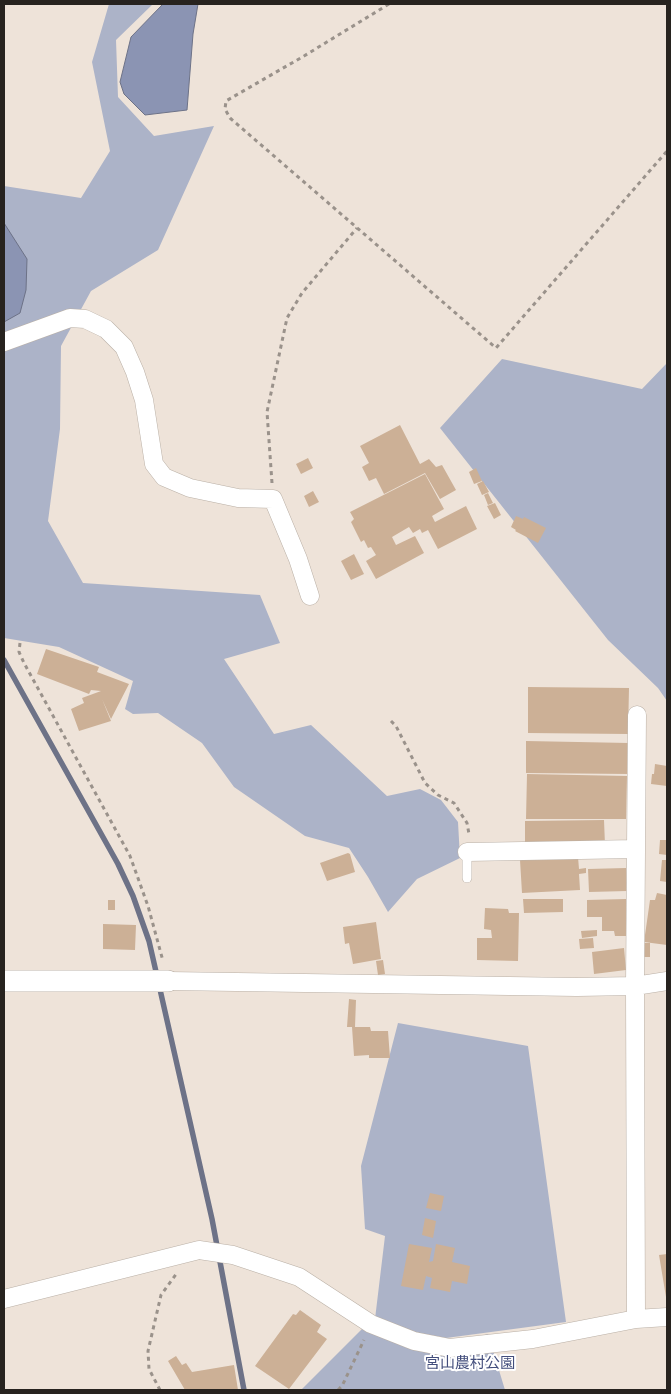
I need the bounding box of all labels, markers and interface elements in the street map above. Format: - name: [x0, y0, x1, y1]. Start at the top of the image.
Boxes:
- park label: 宮山農村公園: [425, 1356, 515, 1374]

